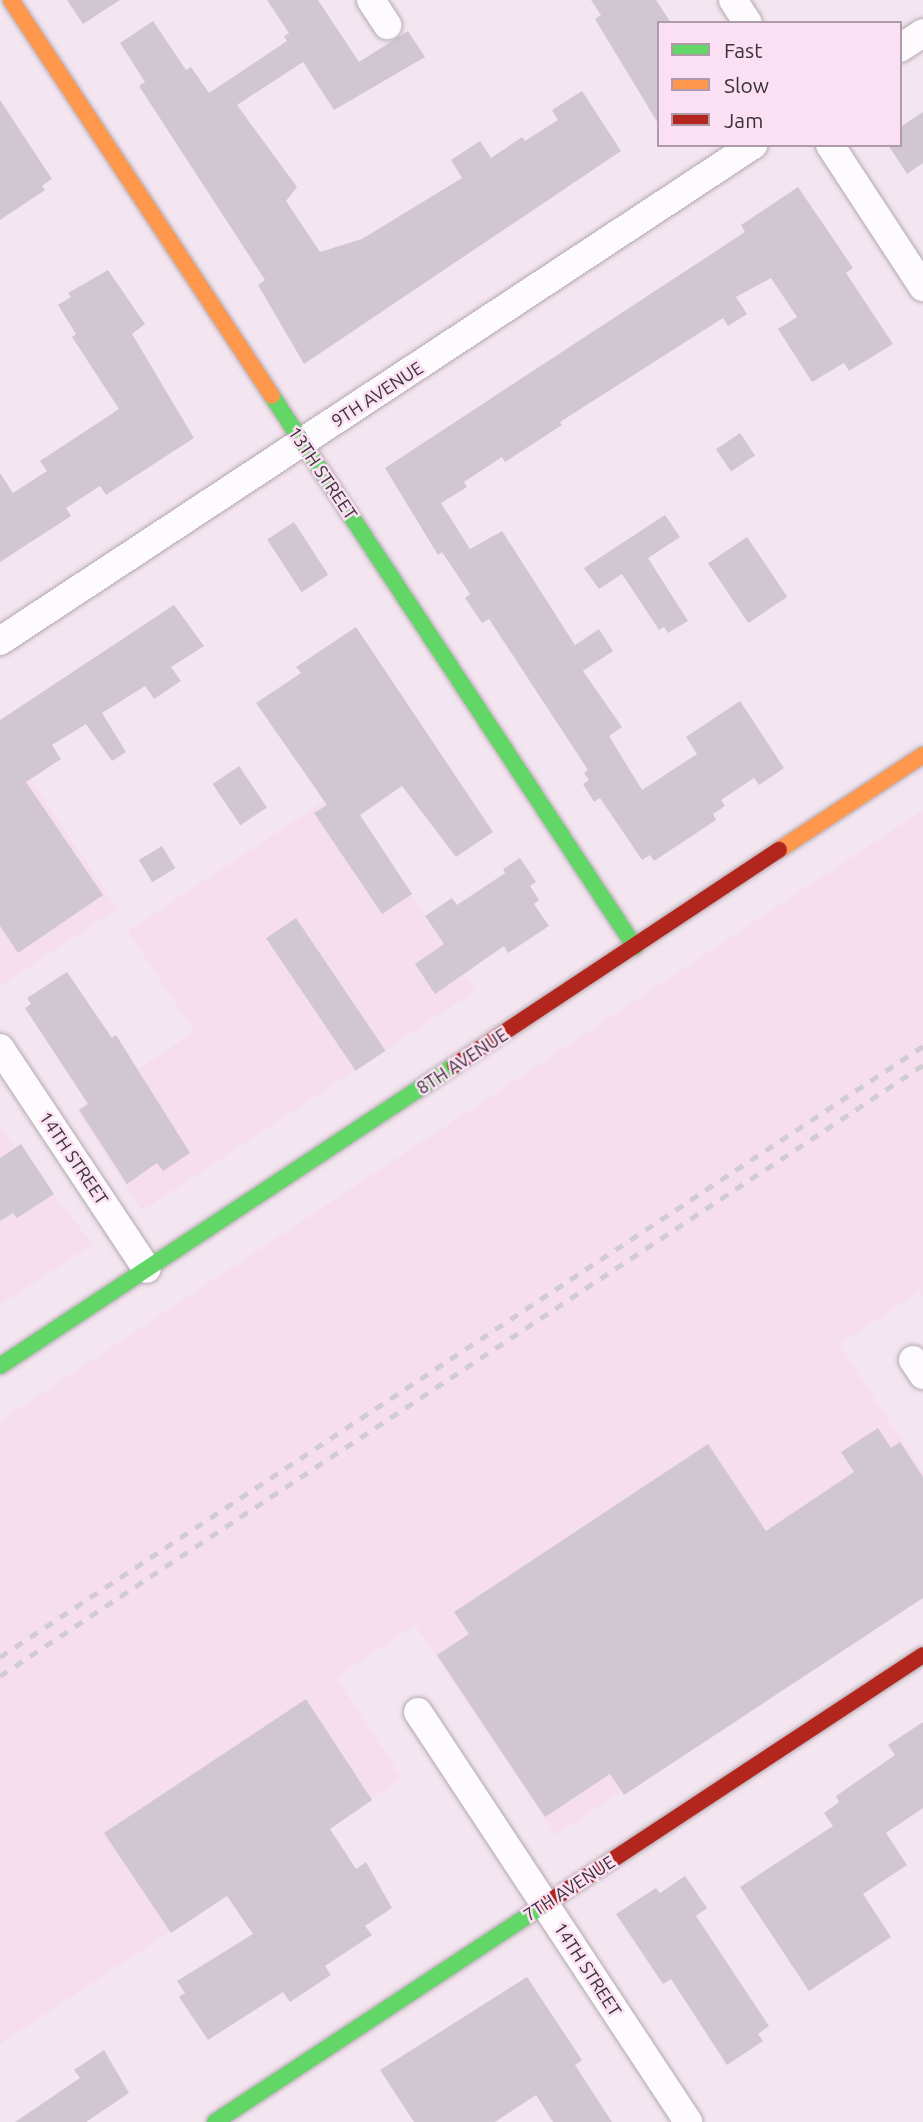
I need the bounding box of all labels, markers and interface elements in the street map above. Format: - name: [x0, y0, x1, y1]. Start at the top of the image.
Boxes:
- legend: [657, 21, 902, 147]
- text: Fast: [724, 38, 762, 62]
- text: Slow: [724, 73, 769, 97]
- text: Jam: [724, 108, 763, 132]
- street label: 9TH AVENUE: [327, 357, 427, 431]
- street label: 13TH STREET: [284, 422, 362, 524]
- street label: 8TH AVENUE: [412, 1024, 512, 1098]
- street label: 14TH STREET: [35, 1107, 113, 1209]
- street label: 7TH AVENUE: [519, 1851, 619, 1925]
- street label: 14TH STREET: [550, 1918, 626, 2020]

